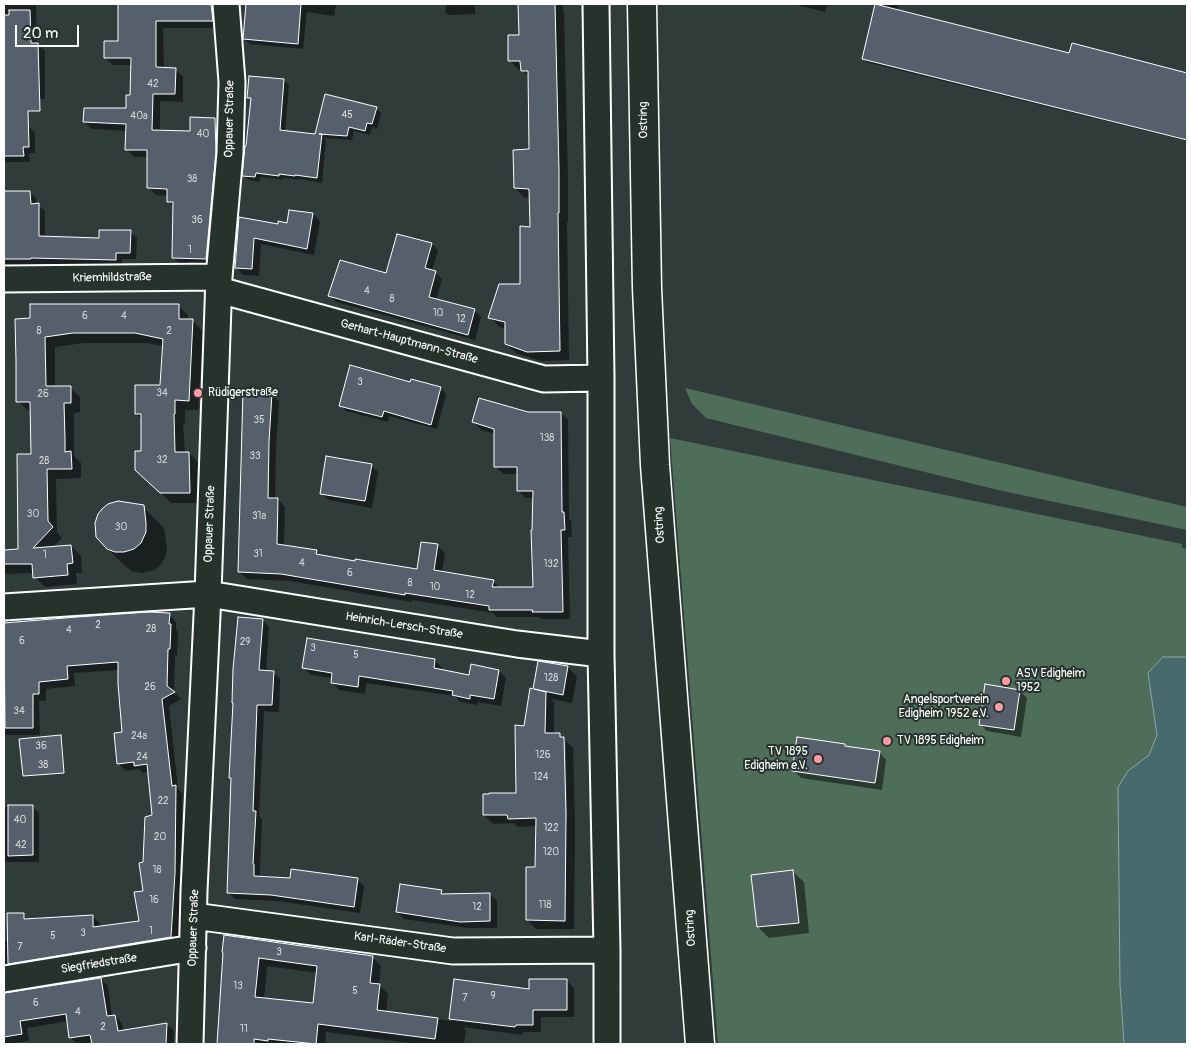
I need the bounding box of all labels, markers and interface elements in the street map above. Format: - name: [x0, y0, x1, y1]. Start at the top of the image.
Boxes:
- scale bar: [18, 15, 81, 47]
- text: 20 m: [23, 24, 58, 43]
- house number: 42: [147, 78, 159, 90]
- street label: Oppauer Straße: [222, 80, 238, 158]
- street label: Ostring: [636, 101, 652, 139]
- house number: 45: [341, 109, 353, 121]
- house number: 40a: [130, 110, 148, 122]
- house number: 40: [197, 128, 209, 140]
- house number: 38: [187, 173, 197, 185]
- house number: 36: [191, 214, 203, 226]
- house number: 1: [188, 244, 192, 256]
- street label: Kriemhildstraße: [72, 270, 152, 286]
- house number: 4: [364, 285, 370, 297]
- house number: 8: [389, 293, 395, 305]
- house number: 10: [433, 307, 443, 319]
- house number: 6: [82, 310, 88, 322]
- house number: 4: [121, 310, 127, 322]
- house number: 12: [456, 313, 466, 325]
- street label: Gerhart-Hauptmann-Straße: [339, 317, 479, 367]
- house number: 8: [36, 325, 42, 337]
- house number: 2: [166, 325, 172, 337]
- house number: 3: [357, 376, 363, 388]
- place label: Rüdigerstraße: [208, 386, 278, 400]
- house number: 34: [156, 387, 168, 399]
- marker: Rüdigerstraße: [192, 387, 204, 399]
- house number: 26: [37, 388, 49, 400]
- house number: 35: [254, 414, 264, 426]
- house number: 138: [540, 432, 554, 444]
- house number: 33: [249, 450, 261, 462]
- house number: 32: [156, 454, 168, 466]
- house number: 28: [39, 455, 49, 467]
- street label: Oppauer Straße: [201, 485, 219, 563]
- street label: Ostring: [652, 506, 668, 544]
- house number: 30: [27, 508, 39, 520]
- house number: 31a: [252, 510, 266, 522]
- house number: 30: [115, 521, 127, 533]
- house number: 31: [253, 548, 263, 560]
- house number: 1: [43, 549, 47, 561]
- house number: 4: [299, 557, 305, 569]
- house number: 132: [543, 558, 559, 570]
- house number: 6: [347, 567, 353, 579]
- house number: 8: [407, 577, 413, 589]
- house number: 10: [430, 581, 440, 593]
- house number: 12: [465, 589, 475, 601]
- street label: Heinrich-Lersch-Straße: [344, 610, 464, 642]
- house number: 2: [95, 619, 101, 631]
- house number: 28: [146, 623, 156, 635]
- house number: 4: [66, 624, 72, 636]
- house number: 6: [19, 635, 25, 647]
- house number: 29: [240, 636, 250, 648]
- house number: 3: [310, 642, 316, 654]
- house number: 5: [353, 649, 359, 661]
- place label: ASV Edigheim 1952: [1016, 667, 1085, 695]
- house number: 128: [544, 672, 558, 684]
- marker: ASV Edigheim 1952: [1000, 675, 1012, 687]
- house number: 26: [144, 681, 156, 693]
- place label: Angelsportverein Edigheim 1952 e.V.: [899, 693, 989, 721]
- marker: Angelsportverein Edigheim 1952 e.V.: [993, 701, 1005, 713]
- house number: 34: [13, 705, 25, 717]
- house number: 24a: [131, 730, 147, 742]
- place label: TV 1895 Edigheim: [897, 734, 984, 748]
- marker: TV 1895 Edigheim: [881, 735, 893, 747]
- house number: 36: [35, 740, 47, 752]
- place label: TV 1895 Edigheim e.V.: [744, 745, 808, 773]
- house number: 126: [535, 749, 551, 761]
- house number: 24: [136, 751, 148, 763]
- marker: TV 1895 Edigheim e.V.: [812, 753, 824, 765]
- house number: 38: [38, 759, 48, 771]
- house number: 124: [533, 771, 549, 783]
- house number: 22: [157, 795, 169, 807]
- house number: 40: [14, 814, 26, 826]
- house number: 122: [543, 822, 559, 834]
- house number: 20: [154, 831, 166, 843]
- house number: 42: [15, 839, 27, 851]
- house number: 120: [543, 846, 559, 858]
- house number: 18: [153, 864, 161, 876]
- street label: Oppauer Straße: [185, 889, 203, 967]
- house number: 16: [149, 894, 159, 906]
- house number: 118: [539, 899, 551, 911]
- house number: 12: [472, 901, 482, 913]
- street label: Ostring: [683, 909, 699, 947]
- house number: 1: [149, 925, 153, 937]
- house number: 3: [80, 927, 86, 939]
- street label: Karl-Räder-Straße: [353, 929, 447, 957]
- house number: 5: [50, 930, 56, 942]
- house number: 7: [17, 941, 23, 953]
- house number: 3: [276, 946, 282, 958]
- street label: Siegfriedstraße: [60, 951, 138, 977]
- house number: 13: [233, 980, 243, 992]
- house number: 5: [352, 985, 358, 997]
- house number: 9: [490, 990, 496, 1002]
- house number: 7: [462, 992, 468, 1004]
- house number: 6: [33, 997, 39, 1009]
- house number: 4: [75, 1006, 81, 1018]
- house number: 2: [100, 1021, 106, 1033]
- house number: 11: [240, 1023, 248, 1035]

